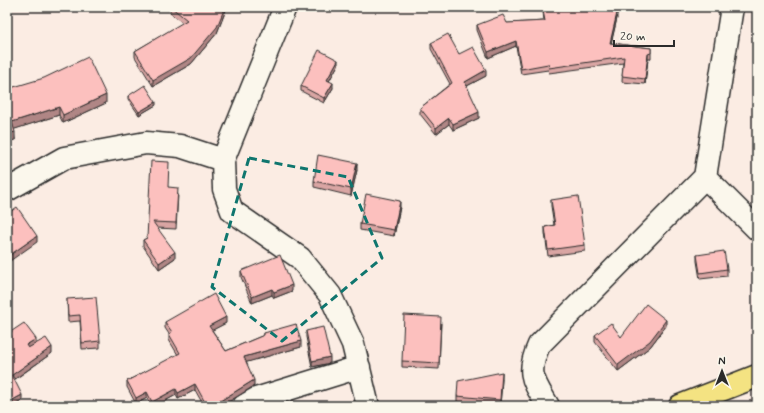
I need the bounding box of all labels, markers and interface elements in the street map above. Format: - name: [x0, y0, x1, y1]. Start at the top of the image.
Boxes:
- scale bar: [614, 22, 674, 48]
- text: 20 m: [620, 29, 646, 45]
- north arrow: [702, 351, 742, 391]
- text: N: [718, 355, 726, 369]

